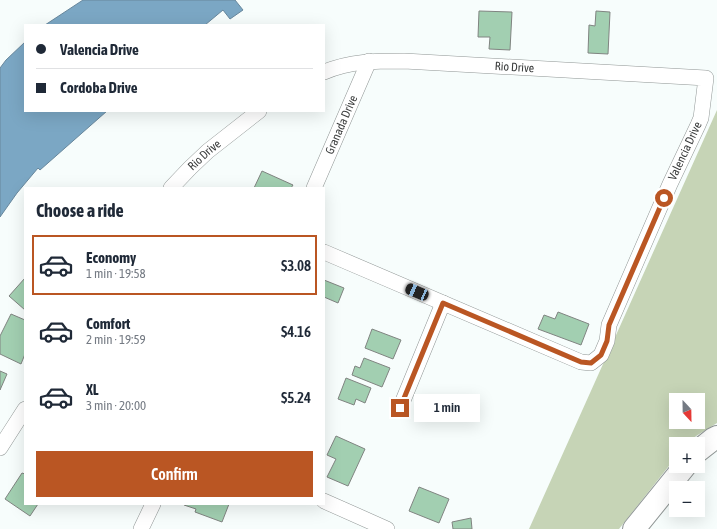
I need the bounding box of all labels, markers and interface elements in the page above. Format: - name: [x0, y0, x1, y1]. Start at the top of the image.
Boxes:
- text: Valencia Drive: [60, 41, 139, 58]
- street label: Rio Drive: [494, 59, 535, 75]
- text: Cordoba Drive: [60, 79, 138, 96]
- street label: Granada Drive: [322, 93, 360, 156]
- street label: Valencia Drive: [665, 119, 705, 183]
- street label: Rio Drive: [185, 137, 224, 173]
- route start: [655, 189, 673, 207]
- text: Choose a ride: [36, 200, 124, 221]
- icon: car: [38, 247, 74, 283]
- text: Economy: [86, 249, 136, 266]
- text: $3.08: [281, 257, 311, 274]
- text: 1 min · 19:58: [86, 266, 146, 281]
- car: [404, 282, 430, 302]
- icon: car: [38, 313, 74, 349]
- text: Comfort: [86, 315, 130, 332]
- text: $4.16: [281, 323, 311, 340]
- text: 2 min · 19:59: [86, 332, 146, 347]
- icon: car: [38, 379, 74, 415]
- text: XL: [86, 381, 99, 398]
- text: $5.24: [281, 389, 311, 406]
- north arrow: [669, 393, 705, 429]
- map controls: [669, 393, 705, 517]
- callout: 1 min: [414, 394, 480, 422]
- text: 3 min · 20:00: [86, 398, 146, 413]
- route end: [391, 399, 409, 417]
- text: 1 min: [434, 400, 460, 415]
- button: +: [669, 437, 705, 473]
- button: Confirm: [36, 451, 313, 497]
- button: −: [669, 481, 705, 517]

